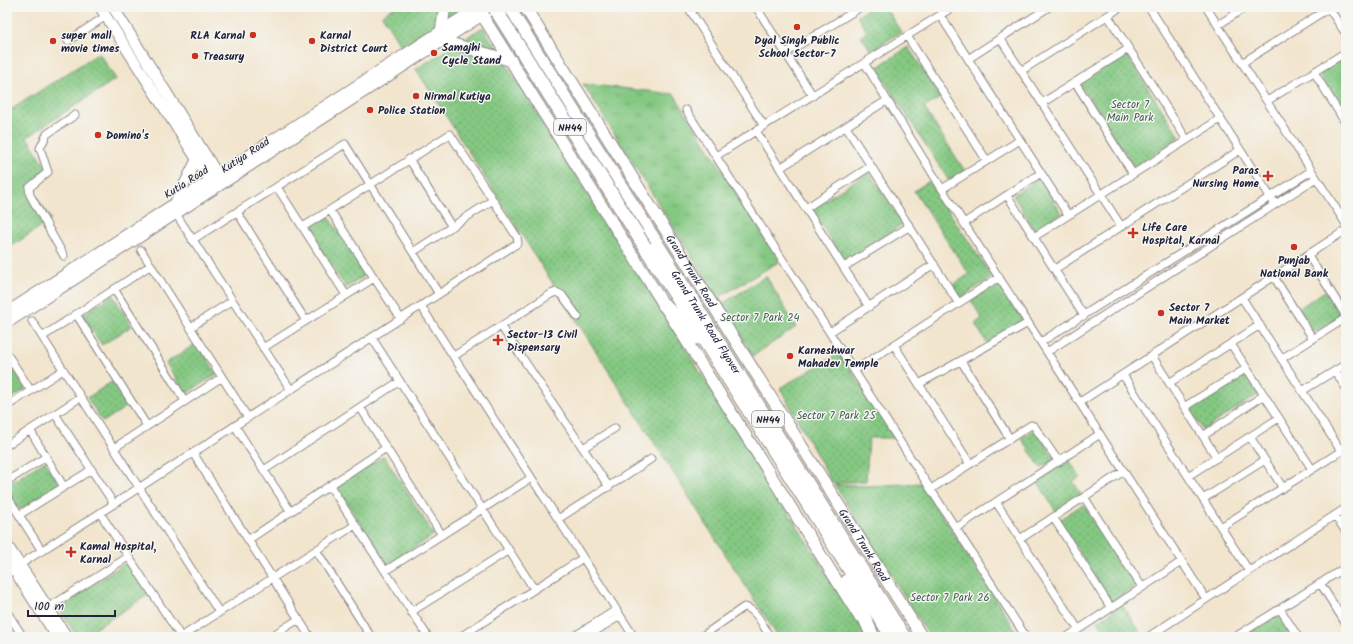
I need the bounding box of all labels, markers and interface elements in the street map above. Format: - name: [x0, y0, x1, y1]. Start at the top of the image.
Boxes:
- marker: Dyal Singh Public School Sector-7: [792, 22, 802, 32]
- place label: super mall movie times: [61, 27, 120, 58]
- place label: RLA Karnal: [190, 27, 245, 45]
- place label: Karnal District Court: [320, 27, 389, 58]
- marker: RLA Karnal: [248, 30, 258, 40]
- place label: Dyal Singh Public School Sector-7: [754, 32, 840, 63]
- marker: super mall movie times: [48, 36, 58, 46]
- marker: Karnal District Court: [307, 36, 317, 46]
- place label: Samajhi Cycle Stand: [442, 39, 502, 70]
- place label: Treasury: [203, 48, 244, 66]
- marker: Samajhi Cycle Stand: [429, 48, 439, 58]
- marker: Treasury: [190, 51, 200, 61]
- place label: Nirmal Kutiya: [424, 88, 491, 106]
- marker: Nirmal Kutiya: [411, 91, 421, 101]
- park label: Sector 7 Main Park: [1107, 96, 1154, 127]
- place label: Police Station: [378, 102, 445, 120]
- marker: Police Station: [365, 105, 375, 115]
- road number: NH44: [554, 119, 586, 135]
- place label: Domino's: [106, 127, 150, 145]
- marker: Domino's: [93, 130, 103, 140]
- street label: Kutiya Road: [217, 133, 274, 178]
- street label: Kutia Road: [161, 161, 213, 204]
- place label: Paras Nursing Home: [1193, 162, 1260, 193]
- marker: Paras Nursing Home: [1262, 170, 1274, 182]
- place label: Life Care Hospital, Karnal: [1142, 219, 1220, 250]
- marker: Life Care Hospital, Karnal: [1127, 227, 1139, 239]
- street label: Grand Trunk Road: [661, 231, 721, 312]
- marker: Punjab National Bank: [1289, 242, 1299, 252]
- place label: Punjab National Bank: [1260, 252, 1329, 283]
- street label: Grand Trunk Road Flyover: [666, 267, 745, 379]
- place label: Sector 7 Main Market: [1169, 299, 1231, 330]
- marker: Sector 7 Main Market: [1156, 308, 1166, 318]
- park label: Sector 7 Park 24: [720, 309, 800, 327]
- place label: Sector-13 Civil Dispensary: [507, 326, 577, 357]
- marker: Sector-13 Civil Dispensary: [492, 334, 504, 346]
- place label: Karneshwar Mahadev Temple: [798, 342, 879, 373]
- marker: Karneshwar Mahadev Temple: [785, 351, 795, 361]
- park label: Sector 7 Park 25: [796, 407, 877, 425]
- road number: NH44: [752, 411, 784, 427]
- street label: Grand Trunk Road: [833, 505, 893, 586]
- place label: Kamal Hospital, Karnal: [80, 538, 157, 569]
- marker: Kamal Hospital, Karnal: [65, 546, 77, 558]
- park label: Sector 7 Park 26: [910, 589, 990, 607]
- scale bar: [28, 592, 115, 618]
- text: 100 m: [34, 597, 65, 616]

